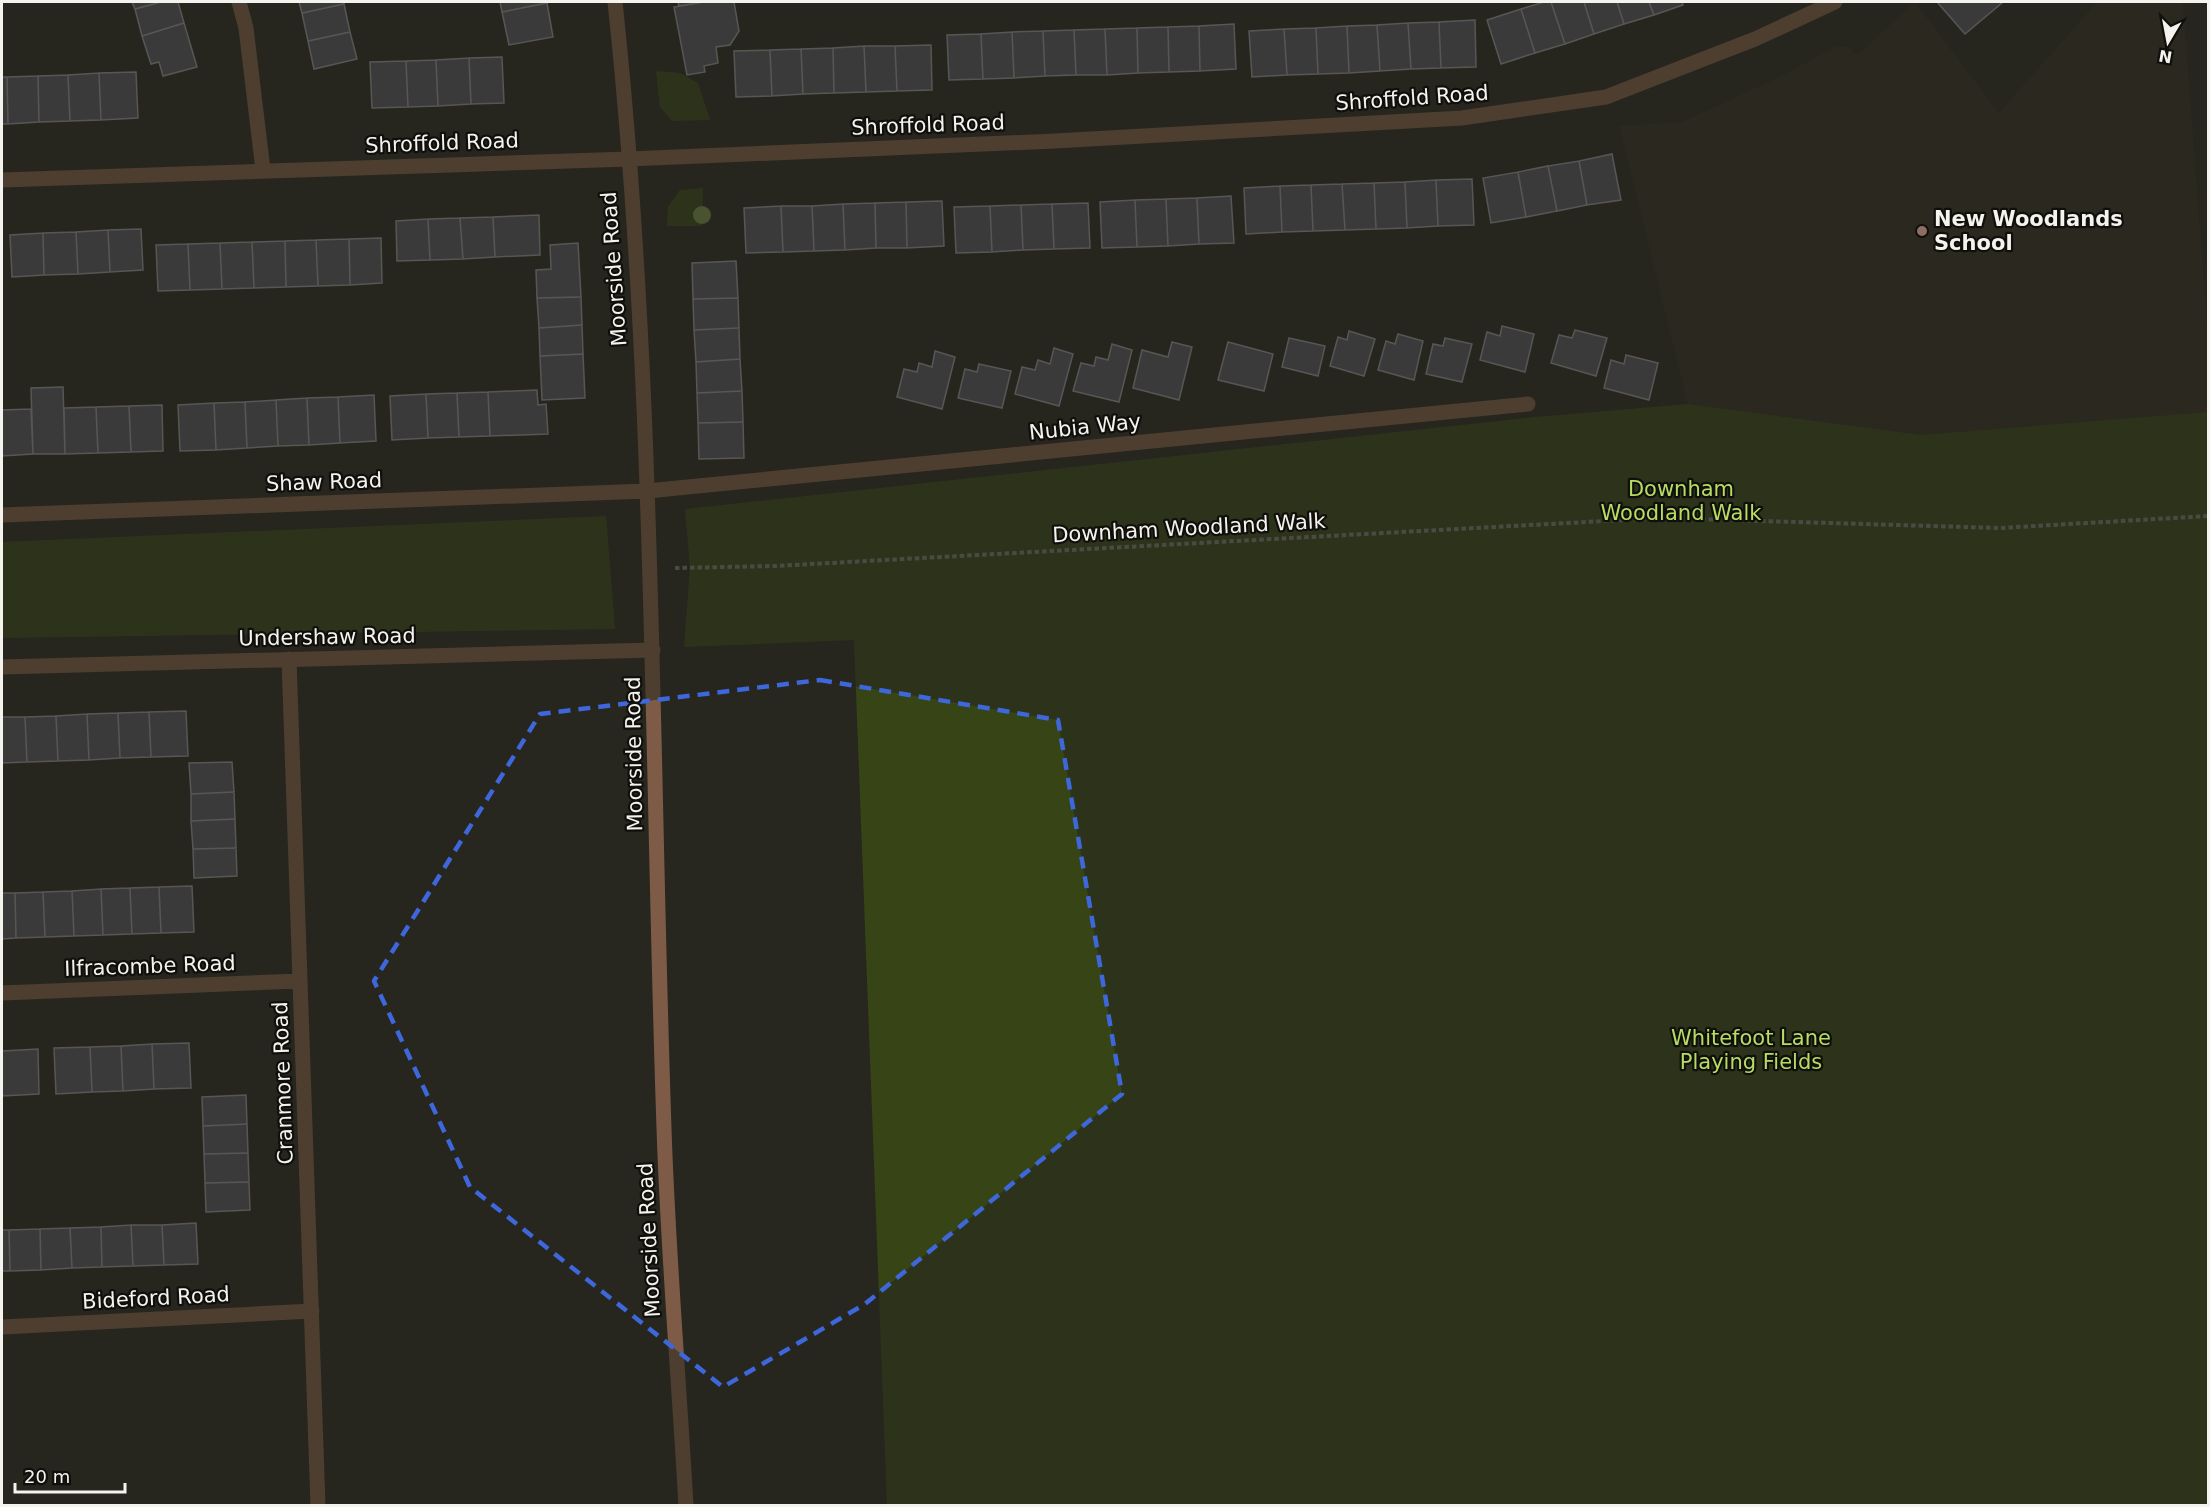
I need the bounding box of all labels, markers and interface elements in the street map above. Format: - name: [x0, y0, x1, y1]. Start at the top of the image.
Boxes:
- north arrow: [2138, 12, 2198, 72]
- text: N: [2157, 46, 2174, 67]
- street label: Shroffold Road: [1335, 81, 1489, 115]
- street label: Shroffold Road: [851, 110, 1005, 140]
- street label: Shroffold Road: [365, 128, 519, 158]
- street label: Moorside Road: [597, 191, 631, 347]
- place label: New Woodlands School: [1934, 207, 2123, 255]
- marker: New Woodlands School: [1915, 224, 1929, 238]
- street label: Nubia Way: [1028, 409, 1142, 445]
- street label: Shaw Road: [266, 468, 382, 496]
- park label: Downham Woodland Walk: [1601, 477, 1762, 525]
- street label: Downham Woodland Walk: [1052, 509, 1327, 547]
- street label: Undershaw Road: [238, 623, 416, 651]
- street label: Moorside Road: [621, 676, 647, 832]
- street label: Ilfracombe Road: [64, 951, 236, 981]
- street label: Cranmore Road: [268, 1001, 298, 1165]
- park label: Whitefoot Lane Playing Fields: [1671, 1026, 1831, 1074]
- street label: Moorside Road: [633, 1162, 665, 1318]
- street label: Bideford Road: [82, 1282, 230, 1314]
- scale bar: [15, 1456, 124, 1494]
- text: 20 m: [24, 1466, 70, 1487]

